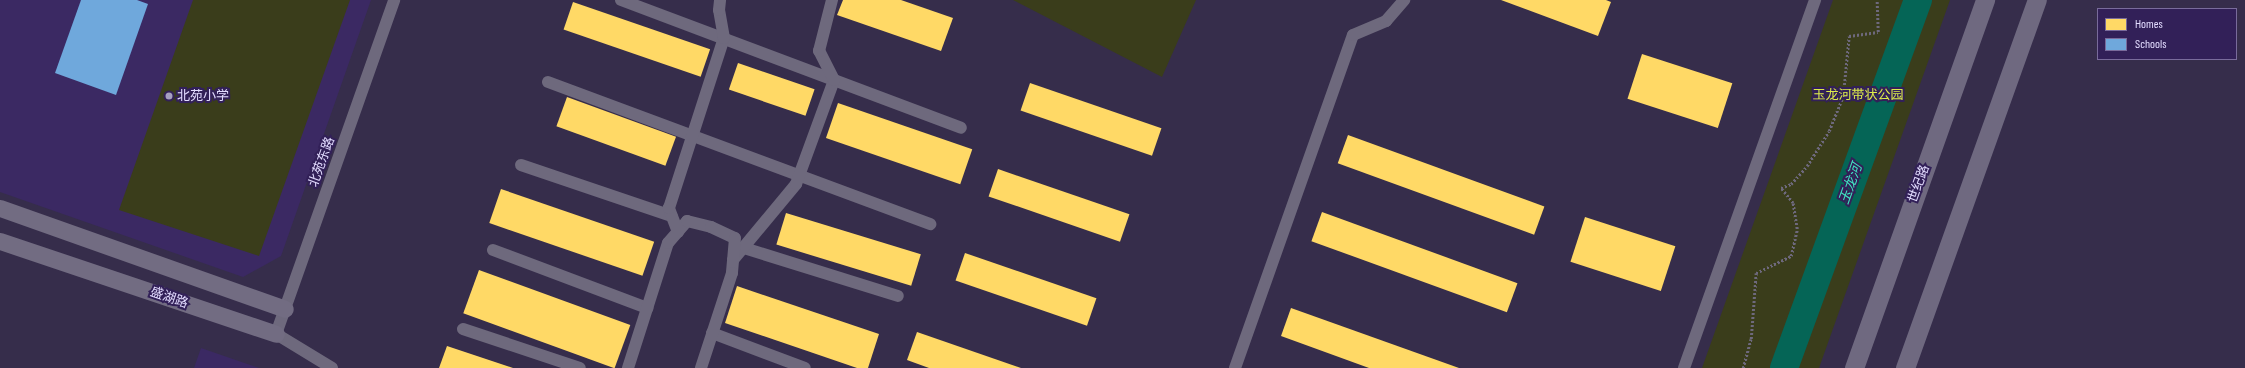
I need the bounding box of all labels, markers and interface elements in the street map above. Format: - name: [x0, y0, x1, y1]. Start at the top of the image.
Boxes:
- legend: [2097, 8, 2237, 60]
- text: Homes: [2135, 17, 2163, 32]
- text: Schools: [2135, 37, 2167, 52]
- park label: 玉龙河带状公园: [1813, 87, 1903, 103]
- place label: 北苑小学: [177, 88, 229, 104]
- marker: 北苑小学: [164, 91, 174, 101]
- street label: 北苑东路: [306, 135, 338, 189]
- water label: 玉龙河: [1836, 161, 1866, 207]
- street label: 世纪路: [1905, 163, 1933, 205]
- street label: 盛湖路: [148, 284, 190, 312]

